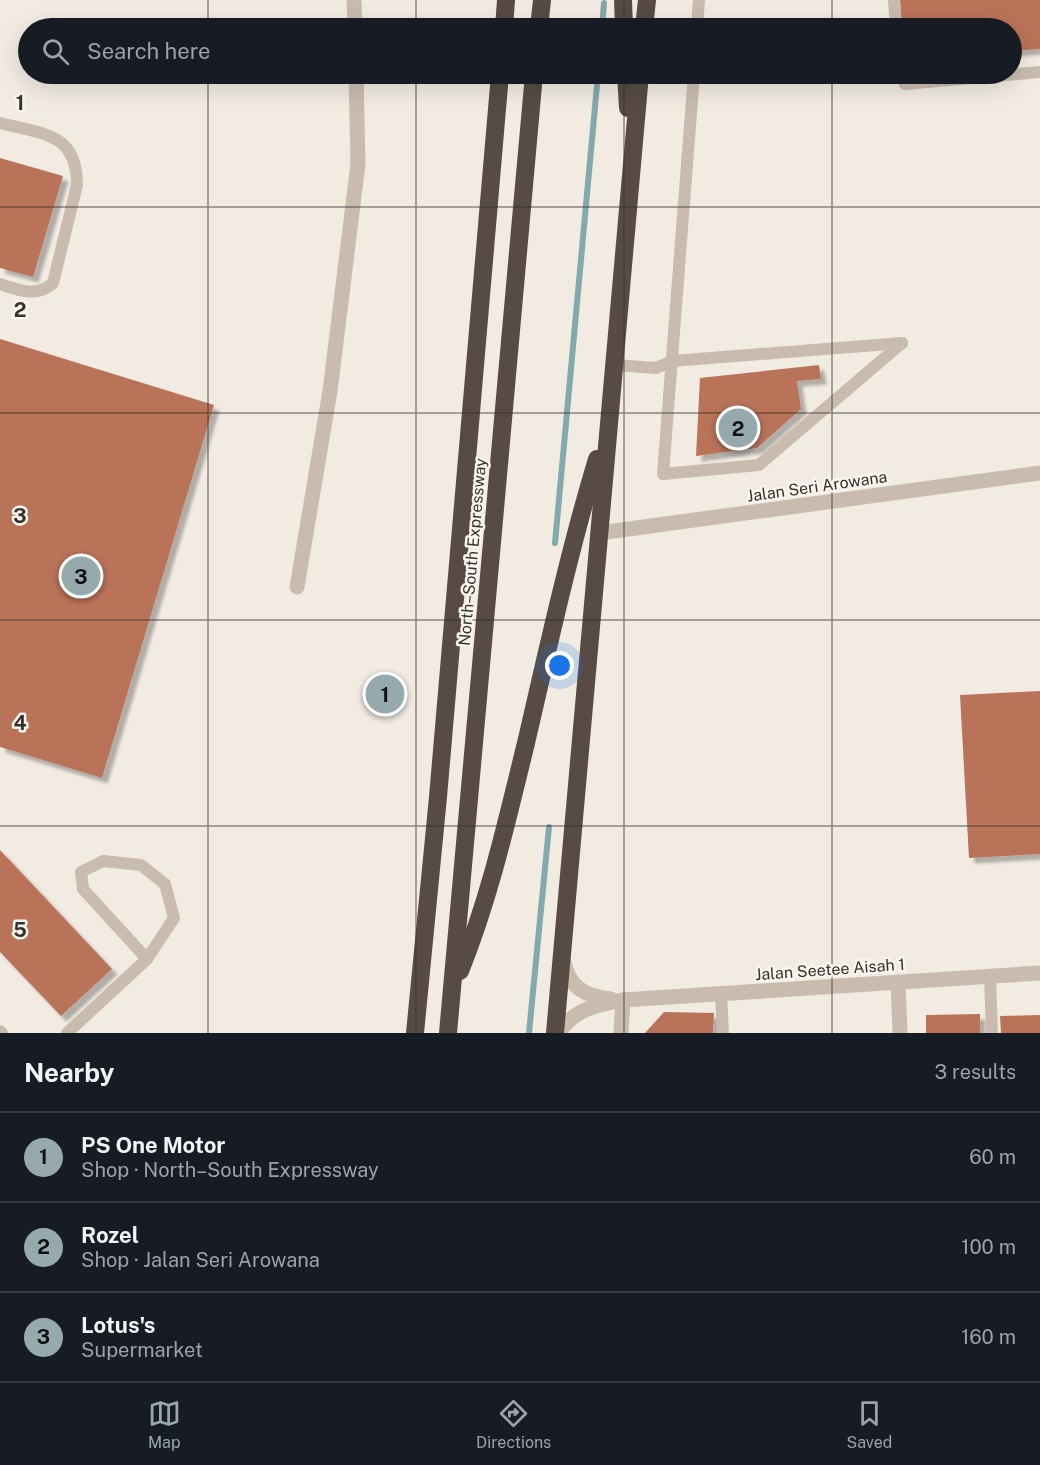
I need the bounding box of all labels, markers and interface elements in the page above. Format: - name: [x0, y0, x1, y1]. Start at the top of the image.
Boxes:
- search box: [18, 18, 1022, 84]
- icon: search: [39, 35, 72, 68]
- text: Search here: [87, 38, 211, 64]
- text: 1: [16, 91, 24, 115]
- text: 2: [14, 298, 26, 322]
- pin: 2: [718, 406, 758, 450]
- street label: North–South Expressway: [455, 457, 490, 647]
- street label: Jalan Seri Arowana: [746, 467, 888, 506]
- text: 3: [13, 504, 27, 528]
- pin: 3: [62, 554, 100, 598]
- your location: [545, 651, 574, 680]
- pin: 1: [366, 672, 404, 716]
- text: 4: [13, 711, 27, 735]
- text: 5: [13, 918, 27, 942]
- street label: Jalan Seetee Aisah 1: [755, 955, 906, 984]
- text: Nearby: [24, 1057, 114, 1088]
- text: 3 results: [935, 1060, 1016, 1084]
- text: PS One Motor: [81, 1132, 225, 1158]
- text: 1: [39, 1145, 48, 1169]
- text: 60 m: [969, 1145, 1016, 1169]
- text: Shop · North–South Expressway: [81, 1158, 379, 1182]
- text: Rozel: [81, 1222, 139, 1248]
- text: 2: [37, 1235, 50, 1259]
- text: 100 m: [961, 1235, 1016, 1259]
- text: Shop · Jalan Seri Arowana: [81, 1248, 320, 1272]
- text: Lotus's: [81, 1312, 155, 1338]
- text: 3: [37, 1325, 50, 1349]
- text: 160 m: [961, 1325, 1016, 1349]
- text: Supermarket: [81, 1338, 203, 1362]
- tab: Map: [148, 1397, 181, 1452]
- tab: Directions: [476, 1397, 551, 1452]
- tab: Saved: [847, 1397, 892, 1452]

